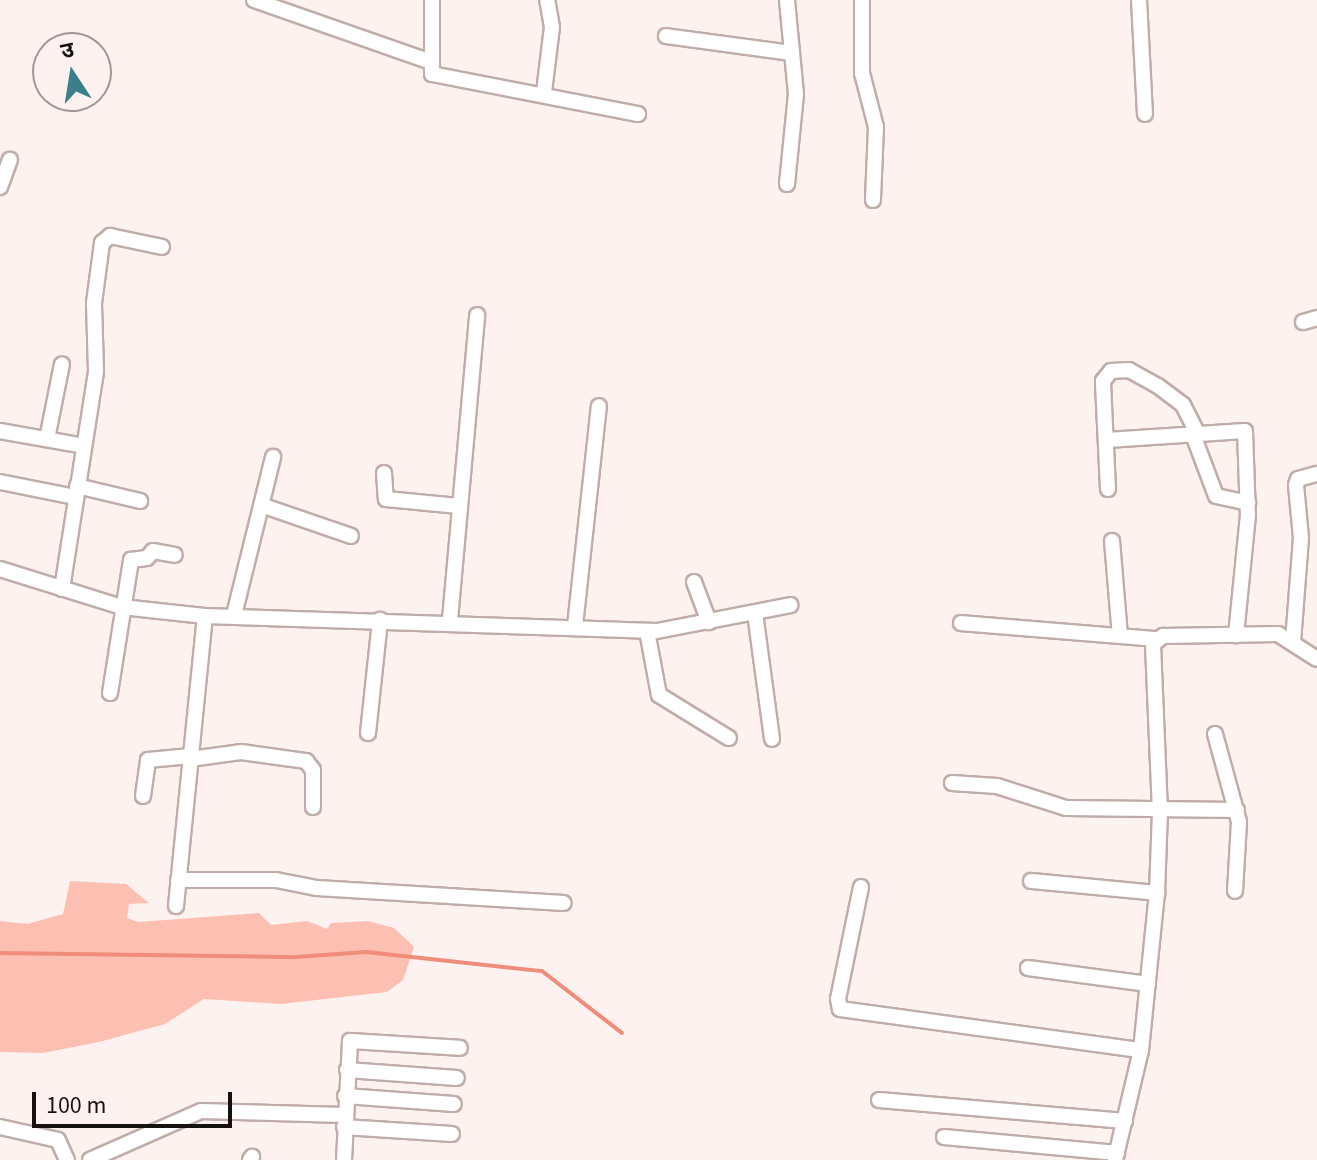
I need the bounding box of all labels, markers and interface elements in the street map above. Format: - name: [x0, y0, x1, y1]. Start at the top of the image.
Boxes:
- north arrow: [32, 32, 112, 112]
- text: उ: [58, 33, 77, 67]
- scale bar: [36, 1076, 236, 1126]
- text: 100 m: [46, 1088, 106, 1123]

